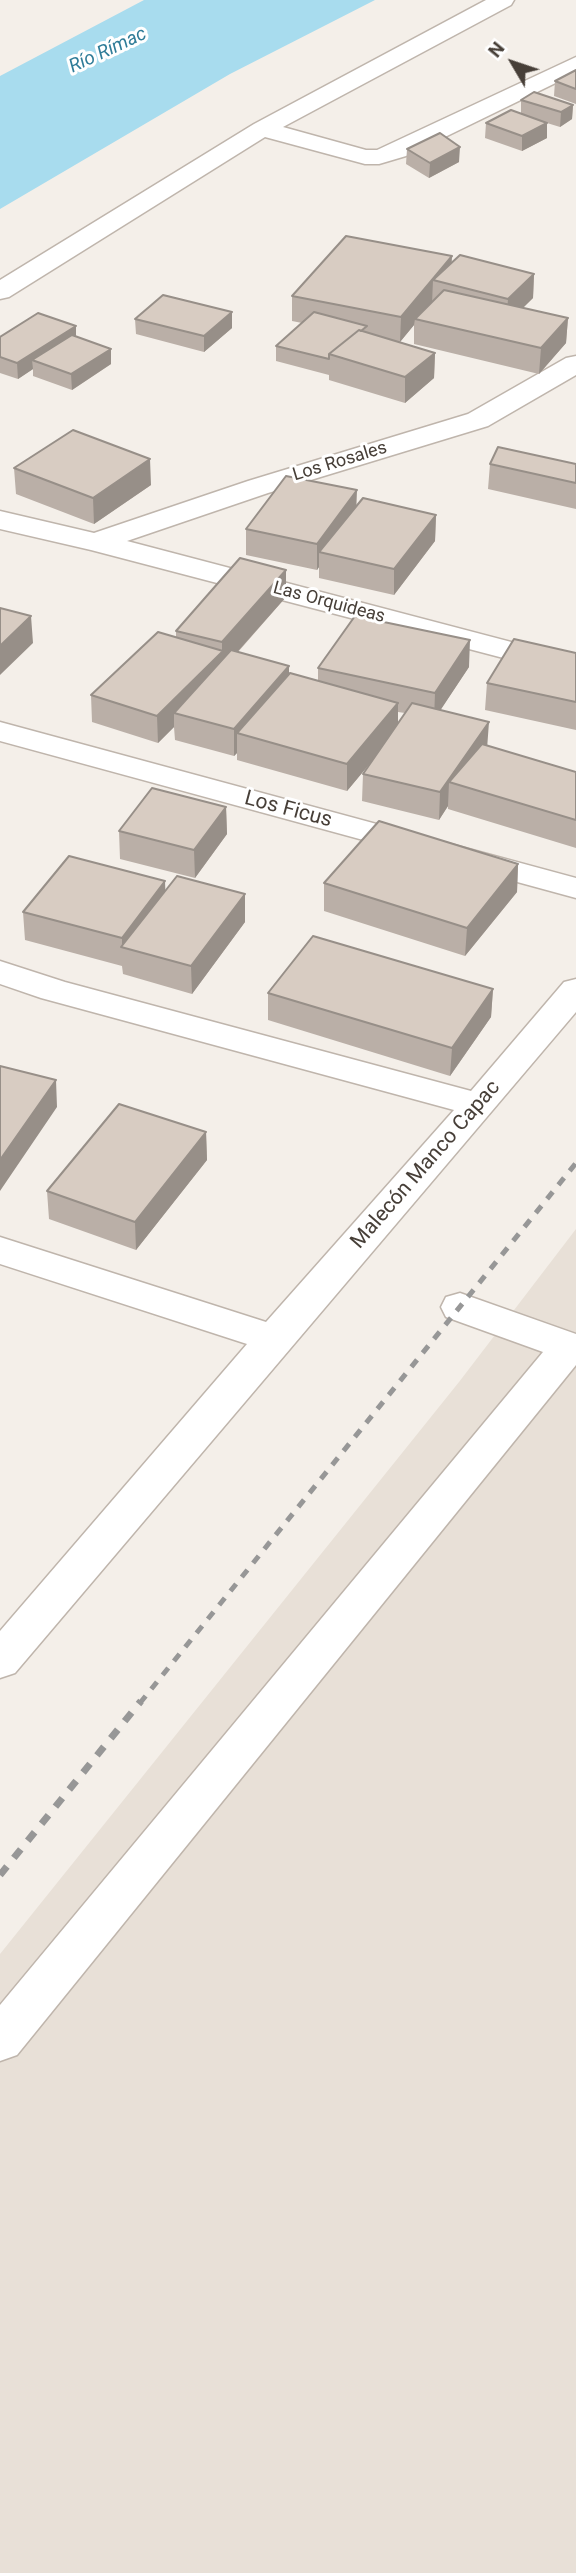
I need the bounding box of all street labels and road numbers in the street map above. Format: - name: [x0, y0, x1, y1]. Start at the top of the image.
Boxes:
- street label: Los Rosales: [290, 437, 390, 487]
- street label: Las Orquideas: [271, 578, 387, 628]
- street label: Los Ficus: [242, 786, 334, 834]
- street label: Malecón Manco Capac: [346, 1076, 506, 1254]

